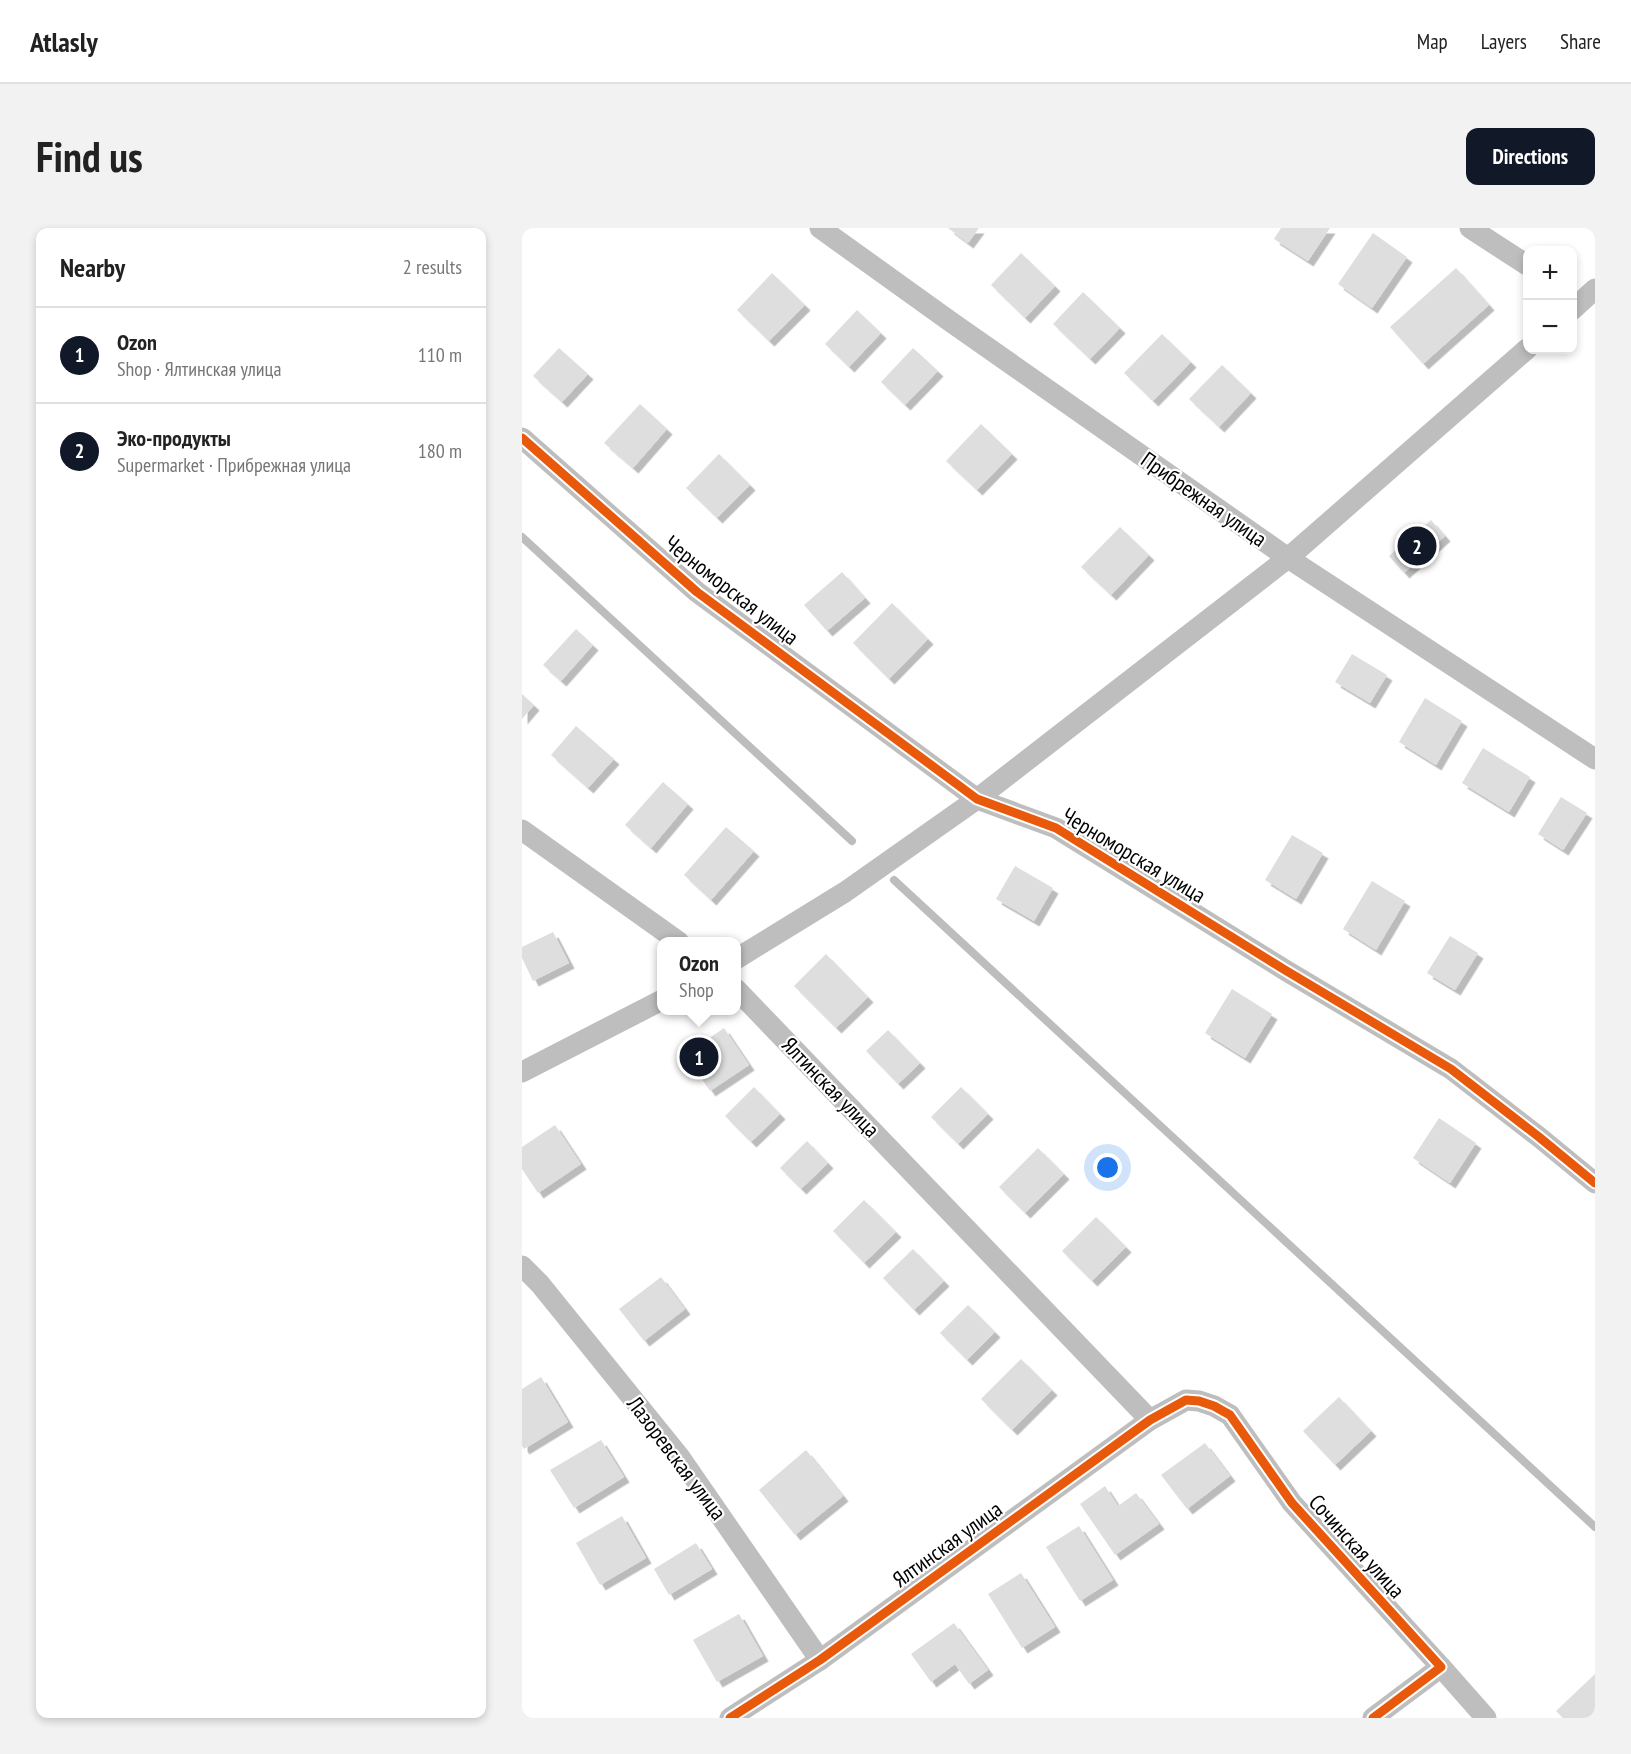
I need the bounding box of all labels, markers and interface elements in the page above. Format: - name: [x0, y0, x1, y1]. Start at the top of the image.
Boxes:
- text: Atlasly: [30, 23, 98, 60]
- text: Map: [1417, 28, 1448, 55]
- text: Layers: [1481, 28, 1527, 55]
- text: Share: [1560, 28, 1601, 55]
- button: Directions: [1466, 128, 1595, 185]
- text: Find us: [36, 129, 143, 184]
- map controls: [1523, 246, 1577, 354]
- button: +: [1523, 246, 1577, 300]
- text: Nearby: [60, 251, 125, 284]
- text: 2 results: [403, 254, 462, 280]
- button: −: [1523, 300, 1577, 354]
- text: Ozon: [117, 328, 157, 356]
- text: 1: [75, 342, 84, 368]
- text: 110 m: [418, 342, 462, 368]
- text: Shop · Ялтинская улица: [117, 356, 281, 382]
- text: Эко-продукты: [117, 424, 231, 452]
- text: 2: [75, 438, 84, 464]
- text: 180 m: [418, 438, 462, 464]
- street label: Прибрежная улица: [1136, 445, 1272, 553]
- text: Supermarket · Прибрежная улица: [117, 452, 351, 478]
- pin: 2: [1398, 524, 1436, 568]
- street label: Черноморская улица: [659, 529, 805, 651]
- street label: Черноморская улица: [1057, 801, 1211, 909]
- popup: [657, 937, 741, 1015]
- text: Ozon: [679, 949, 719, 977]
- text: Shop: [679, 977, 714, 1003]
- street label: Ялтинская улица: [776, 1031, 886, 1143]
- pin: 1: [680, 1034, 718, 1080]
- your location: [1093, 1153, 1122, 1182]
- street label: Лазоревская улица: [621, 1390, 733, 1525]
- street label: Сочинская улица: [1303, 1488, 1411, 1604]
- street label: Ялтинская улица: [887, 1495, 1007, 1593]

